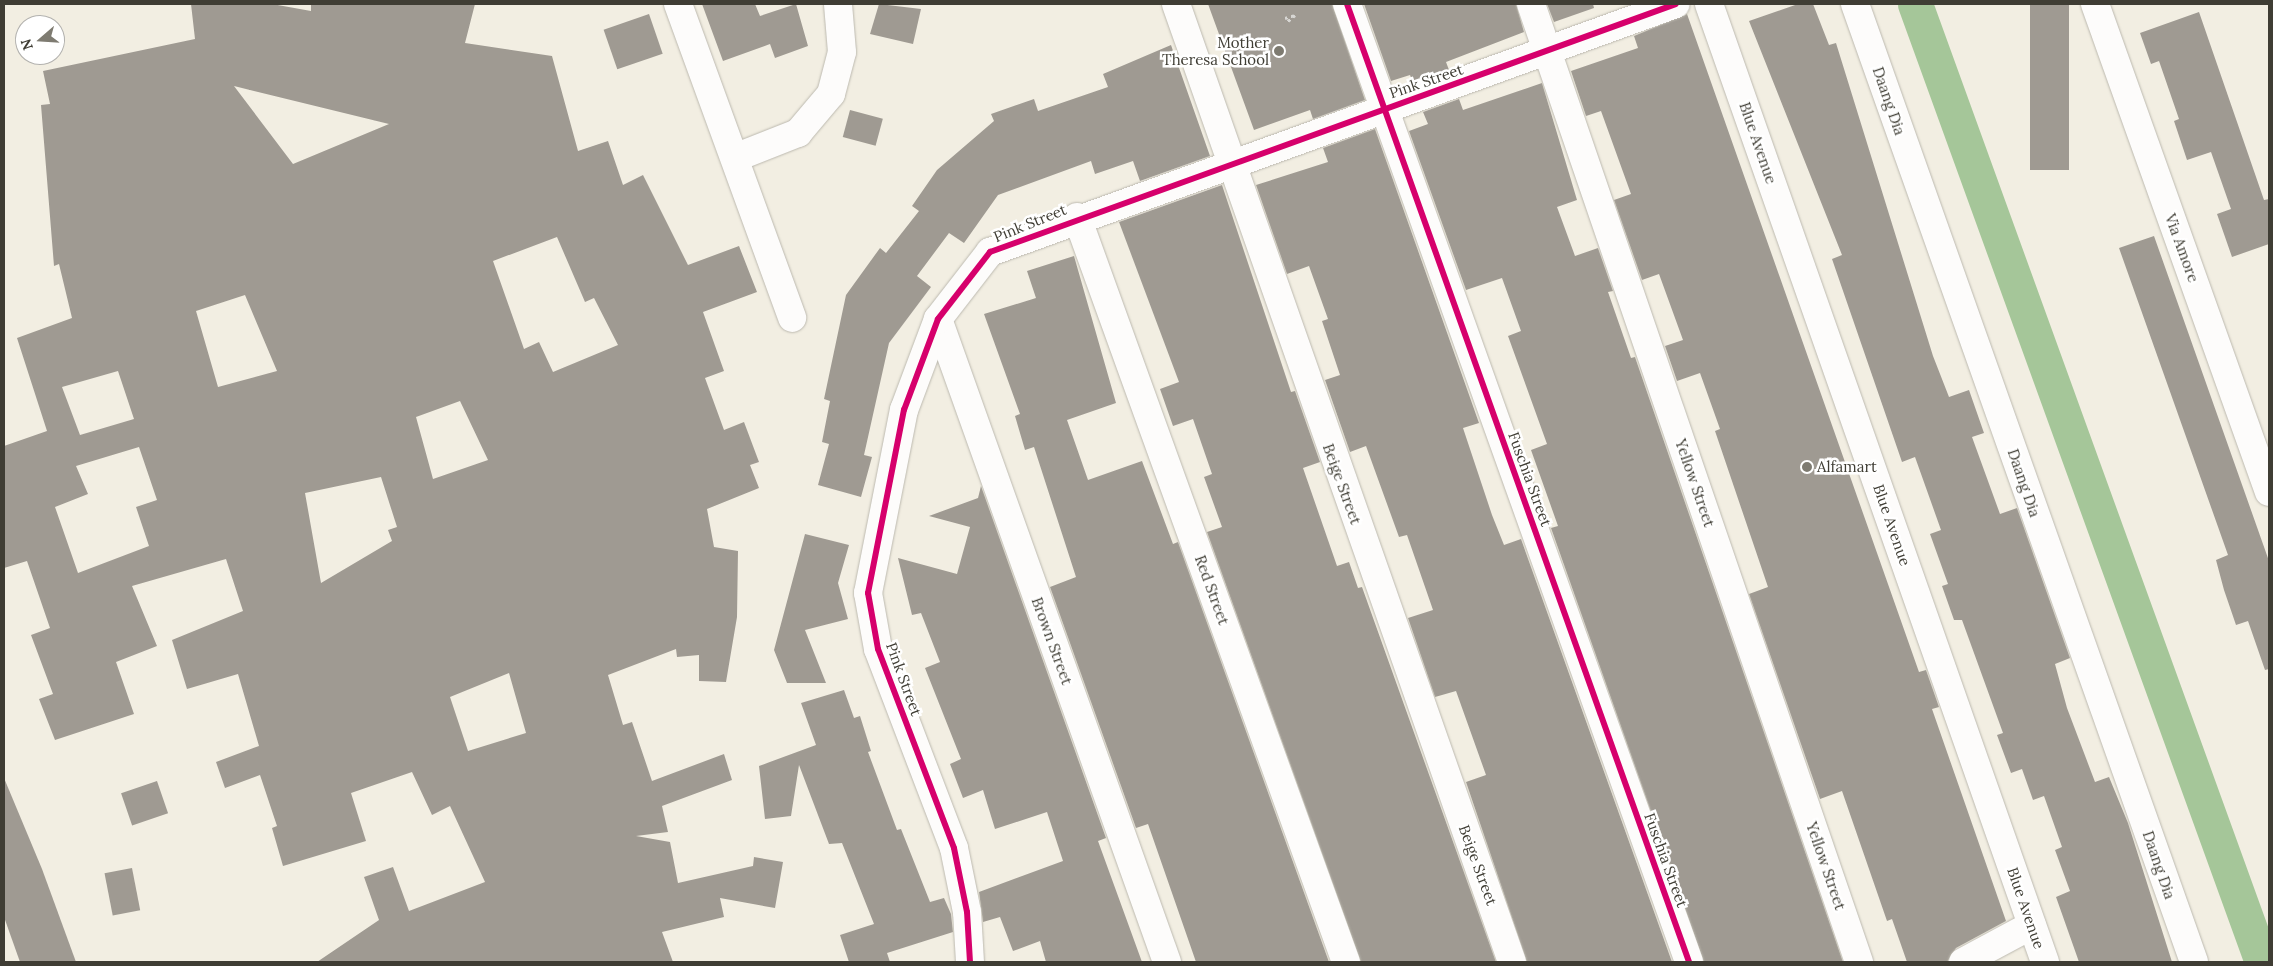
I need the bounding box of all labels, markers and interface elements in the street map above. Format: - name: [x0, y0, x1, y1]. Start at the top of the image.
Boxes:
- north arrow: [15, 15, 65, 65]
- place label: Mother Theresa School: [1162, 33, 1269, 68]
- text: N: [16, 37, 37, 53]
- marker: Mother Theresa School: [1273, 45, 1285, 57]
- street label: Pink Street: [1387, 60, 1465, 102]
- street label: Daang Dia: [1869, 64, 1909, 138]
- street label: Blue Avenue: [1736, 100, 1780, 186]
- street label: Pink Street: [991, 200, 1069, 246]
- street label: Via Amore: [2161, 211, 2203, 285]
- street label: Fuschia Street: [1505, 429, 1555, 529]
- street label: Yellow Street: [1671, 436, 1719, 530]
- street label: Beige Street: [1319, 441, 1365, 527]
- street label: Daang Dia: [2004, 446, 2044, 520]
- place label: Alfamart: [1817, 458, 1877, 476]
- marker: Alfamart: [1801, 461, 1813, 473]
- street label: Blue Avenue: [1870, 482, 1914, 568]
- street label: Red Street: [1191, 553, 1233, 627]
- street label: Brown Street: [1028, 595, 1076, 687]
- street label: Pink Street: [882, 640, 926, 718]
- street label: Fuschia Street: [1641, 810, 1691, 910]
- street label: Yellow Street: [1802, 819, 1850, 913]
- street label: Beige Street: [1455, 822, 1501, 908]
- street label: Daang Dia: [2139, 828, 2179, 902]
- street label: Blue Avenue: [2004, 865, 2048, 951]

